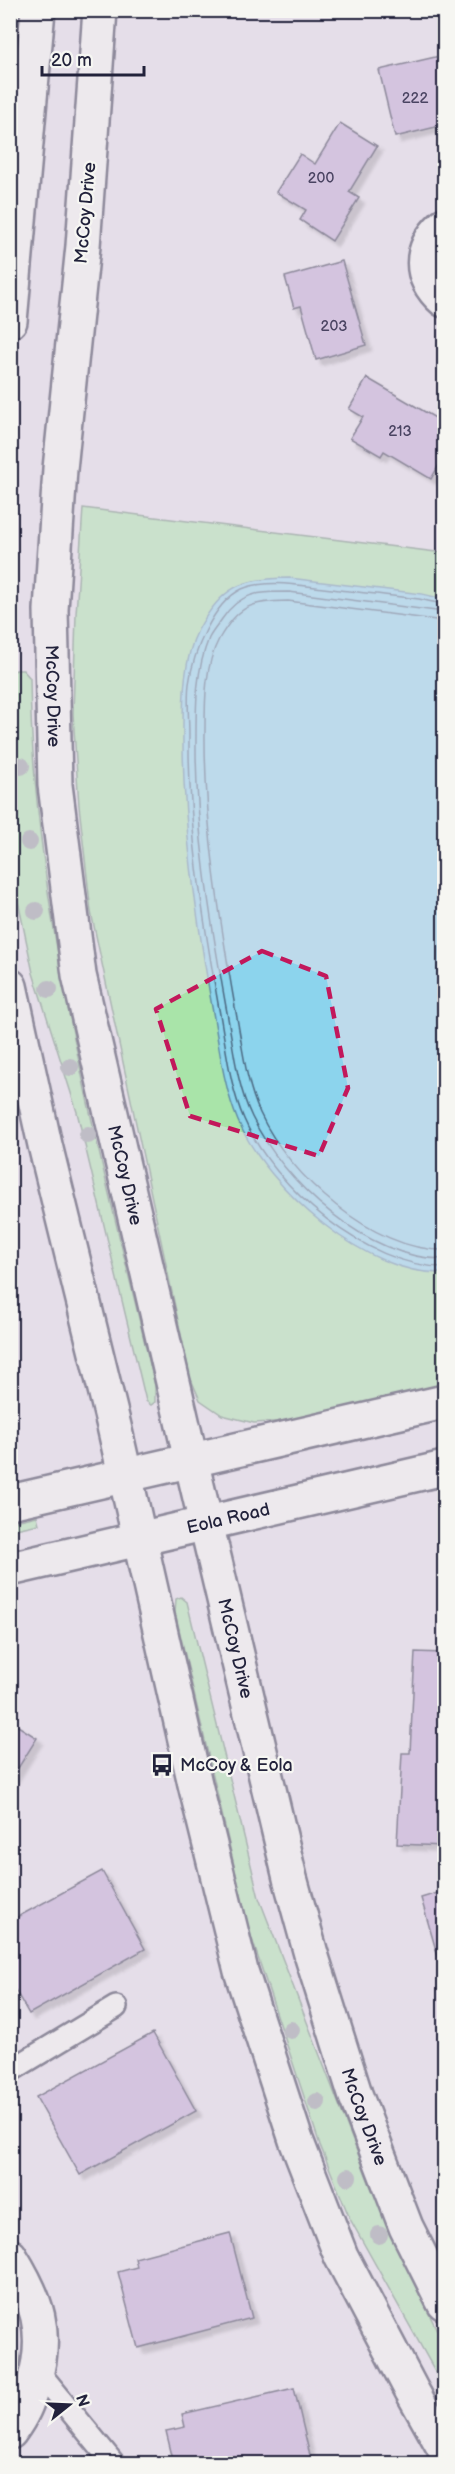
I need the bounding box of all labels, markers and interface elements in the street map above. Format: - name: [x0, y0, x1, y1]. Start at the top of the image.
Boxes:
- scale bar: [42, 39, 144, 77]
- text: 20 m: [51, 50, 92, 71]
- house number: 222: [402, 89, 428, 108]
- street label: McCoy Drive: [71, 161, 100, 265]
- house number: 200: [308, 169, 334, 188]
- house number: 203: [321, 317, 347, 336]
- house number: 213: [388, 422, 412, 441]
- street label: McCoy Drive: [41, 645, 64, 748]
- street label: McCoy Drive: [103, 1123, 147, 1228]
- street label: Eola Road: [185, 1499, 272, 1539]
- street label: McCoy Drive: [213, 1596, 257, 1701]
- bus stop icon: McCoy & Eola: [149, 1752, 175, 1778]
- place label: McCoy & Eola: [180, 1755, 293, 1776]
- street label: McCoy Drive: [337, 2066, 391, 2169]
- north arrow: [39, 2375, 99, 2435]
- text: N: [71, 2392, 93, 2409]

